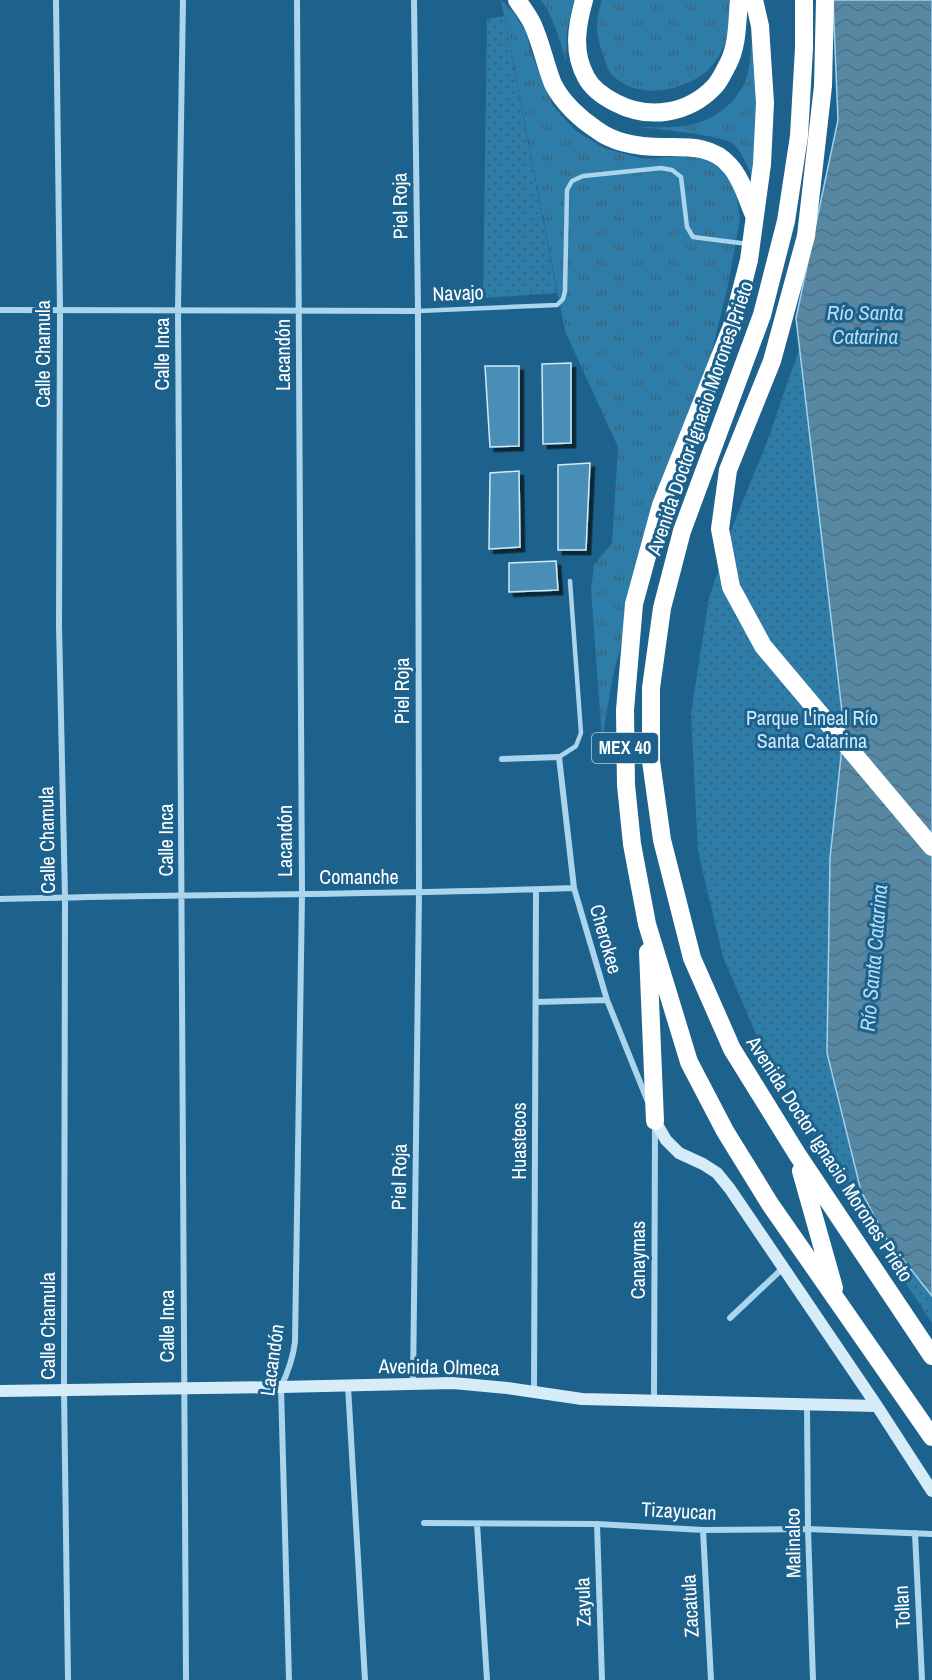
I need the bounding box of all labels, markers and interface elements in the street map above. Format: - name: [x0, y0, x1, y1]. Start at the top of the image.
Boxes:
- street label: Piel Roja: [385, 173, 414, 240]
- street label: Avenida Doctor Ignacio Morones Prieto: [640, 277, 759, 559]
- street label: Navajo: [432, 278, 484, 307]
- water label: Río Santa Catarina: [827, 298, 903, 351]
- street label: Calle Chamula: [29, 300, 56, 408]
- street label: Calle Inca: [148, 318, 175, 390]
- street label: Lacandón: [269, 319, 296, 391]
- street label: Piel Roja: [388, 658, 415, 724]
- park label: Parque Lineal Río Santa Catarina: [746, 704, 878, 754]
- road number: MEX 40: [592, 733, 658, 763]
- street label: Calle Chamula: [32, 786, 61, 894]
- street label: Calle Inca: [152, 804, 179, 876]
- street label: Lacandón: [271, 805, 298, 877]
- street label: Comanche: [319, 863, 399, 890]
- water label: Río Santa Catarina: [853, 883, 894, 1033]
- street label: Cherokee: [584, 901, 629, 977]
- street label: Avenida Doctor Ignacio Morones Prieto: [740, 1030, 920, 1287]
- street label: Huastecos: [505, 1102, 532, 1180]
- street label: Piel Roja: [384, 1143, 413, 1210]
- street label: Canaymas: [624, 1221, 651, 1299]
- street label: Calle Chamula: [34, 1272, 61, 1380]
- street label: Calle Inca: [153, 1290, 180, 1362]
- street label: Lacandón: [253, 1322, 290, 1397]
- street label: Avenida Olmeca: [377, 1352, 500, 1381]
- street label: Tizayucan: [641, 1495, 717, 1526]
- street label: Malinalco: [778, 1508, 807, 1578]
- street label: Zacatula: [674, 1574, 705, 1638]
- street label: Zayula: [568, 1577, 597, 1627]
- street label: Tollan: [887, 1585, 916, 1629]

